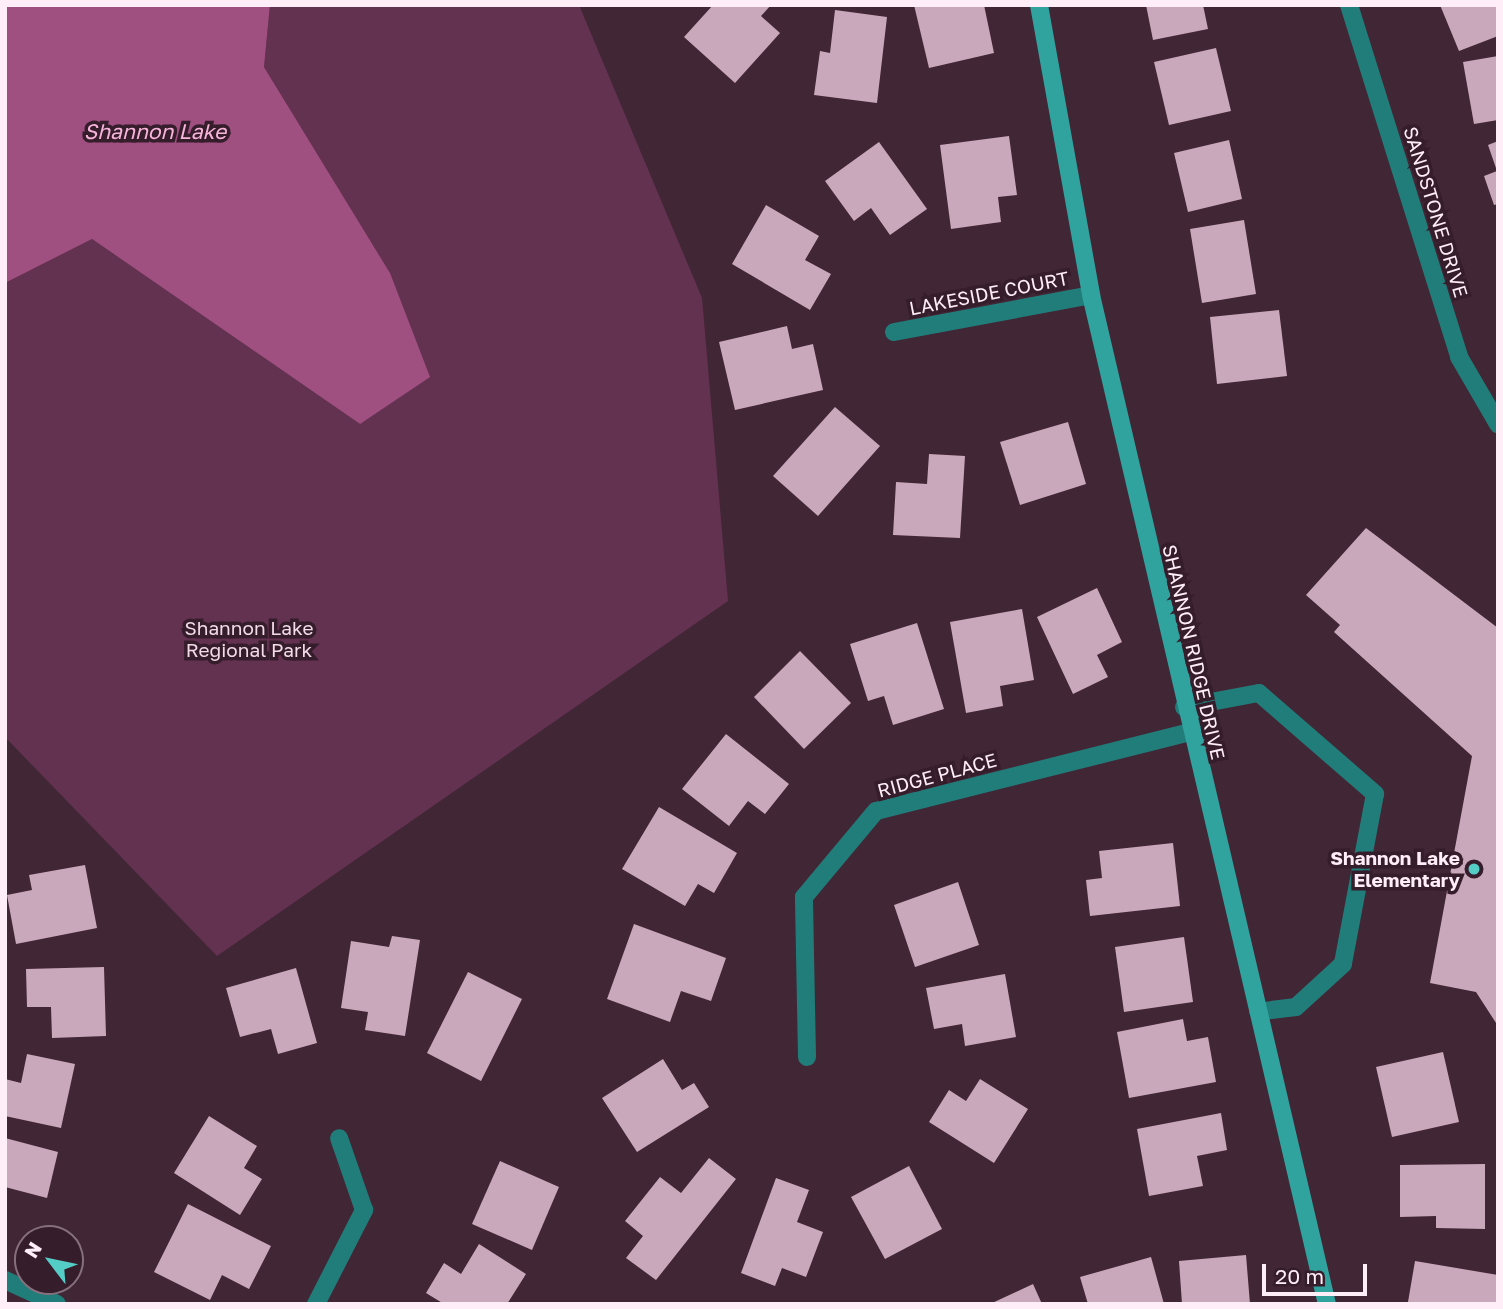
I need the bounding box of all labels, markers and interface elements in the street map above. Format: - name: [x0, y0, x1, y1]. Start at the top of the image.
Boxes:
- water label: Shannon Lake: [84, 118, 226, 144]
- street label: SANDSTONE DRIVE: [1399, 124, 1473, 300]
- street label: LAKESIDE COURT: [907, 266, 1071, 320]
- street label: SHANNON RIDGE DRIVE: [1158, 542, 1230, 762]
- park label: Shannon Lake Regional Park: [185, 617, 313, 661]
- street label: RIDGE PLACE: [875, 748, 999, 802]
- place label: Shannon Lake Elementary: [1330, 847, 1460, 891]
- marker: Shannon Lake Elementary: [1466, 861, 1482, 877]
- north arrow: [14, 1225, 84, 1295]
- text: N: [19, 1237, 46, 1262]
- scale bar: [1265, 1250, 1370, 1294]
- text: 20 m: [1275, 1263, 1324, 1289]

